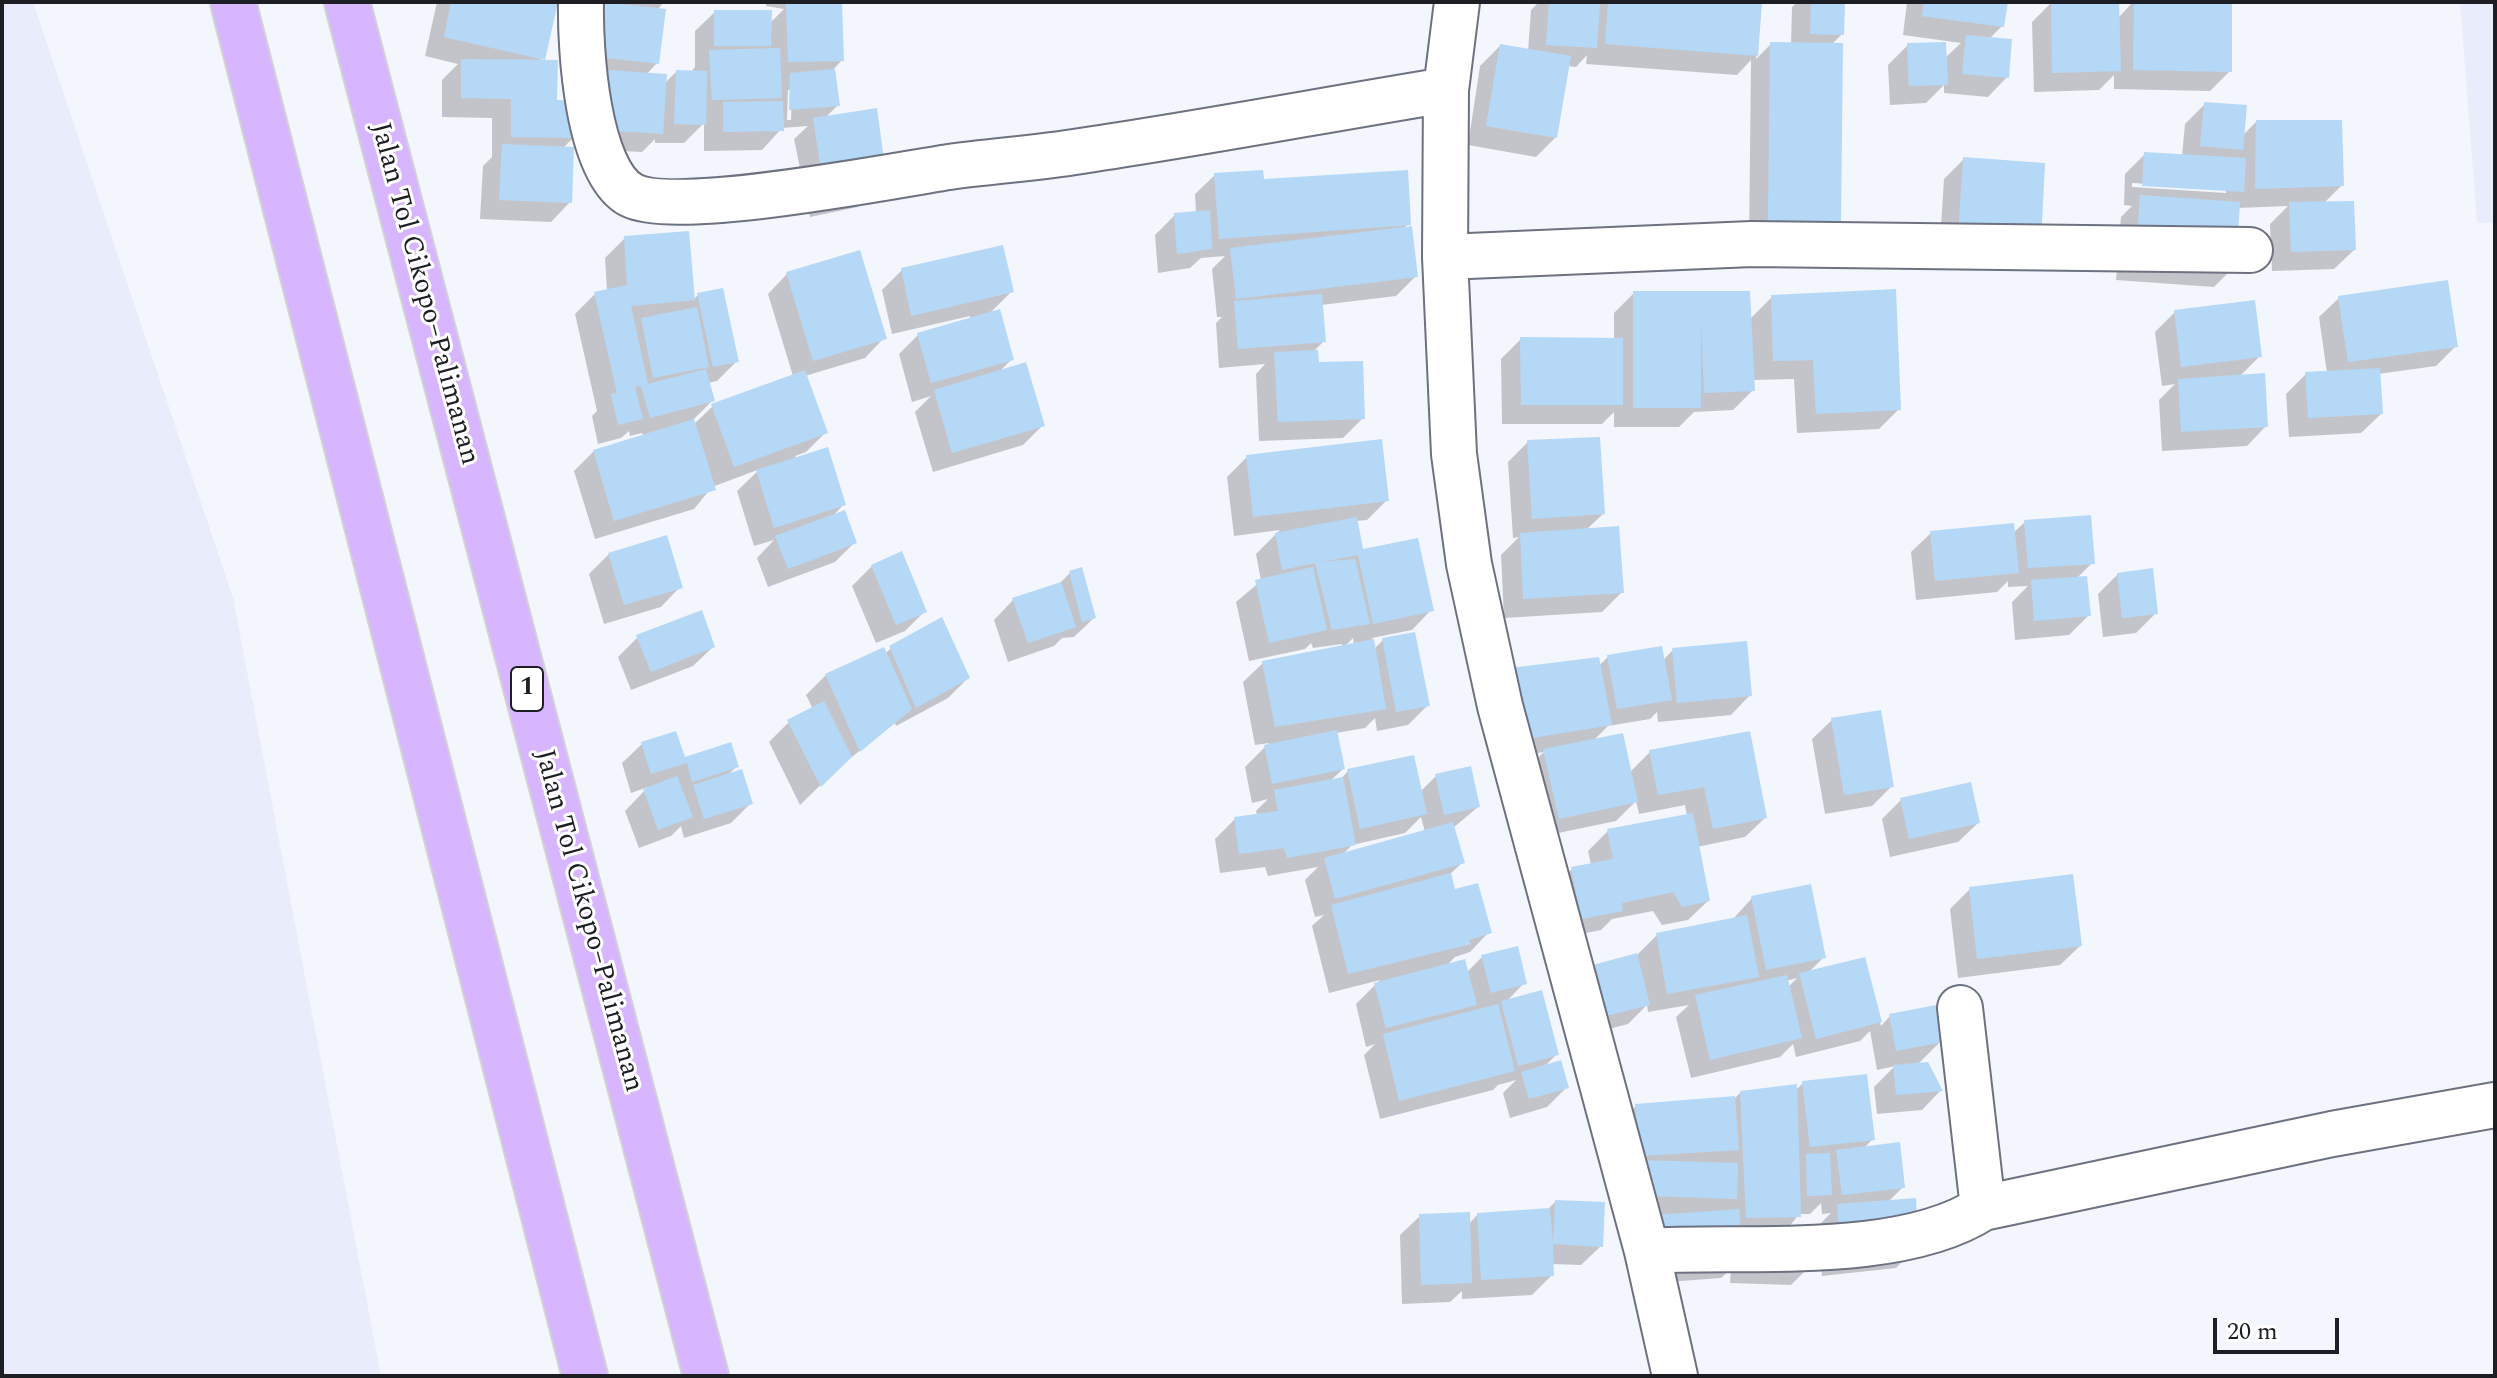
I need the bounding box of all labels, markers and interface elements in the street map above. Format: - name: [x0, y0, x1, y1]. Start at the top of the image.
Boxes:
- street label: Jalan Tol Cikopo–Palimanan: [361, 119, 485, 469]
- road number: 1: [511, 667, 543, 711]
- street label: Jalan Tol Cikopo–Palimanan: [525, 746, 649, 1096]
- scale bar: [2217, 1302, 2343, 1352]
- text: 20 m: [2227, 1314, 2278, 1350]

